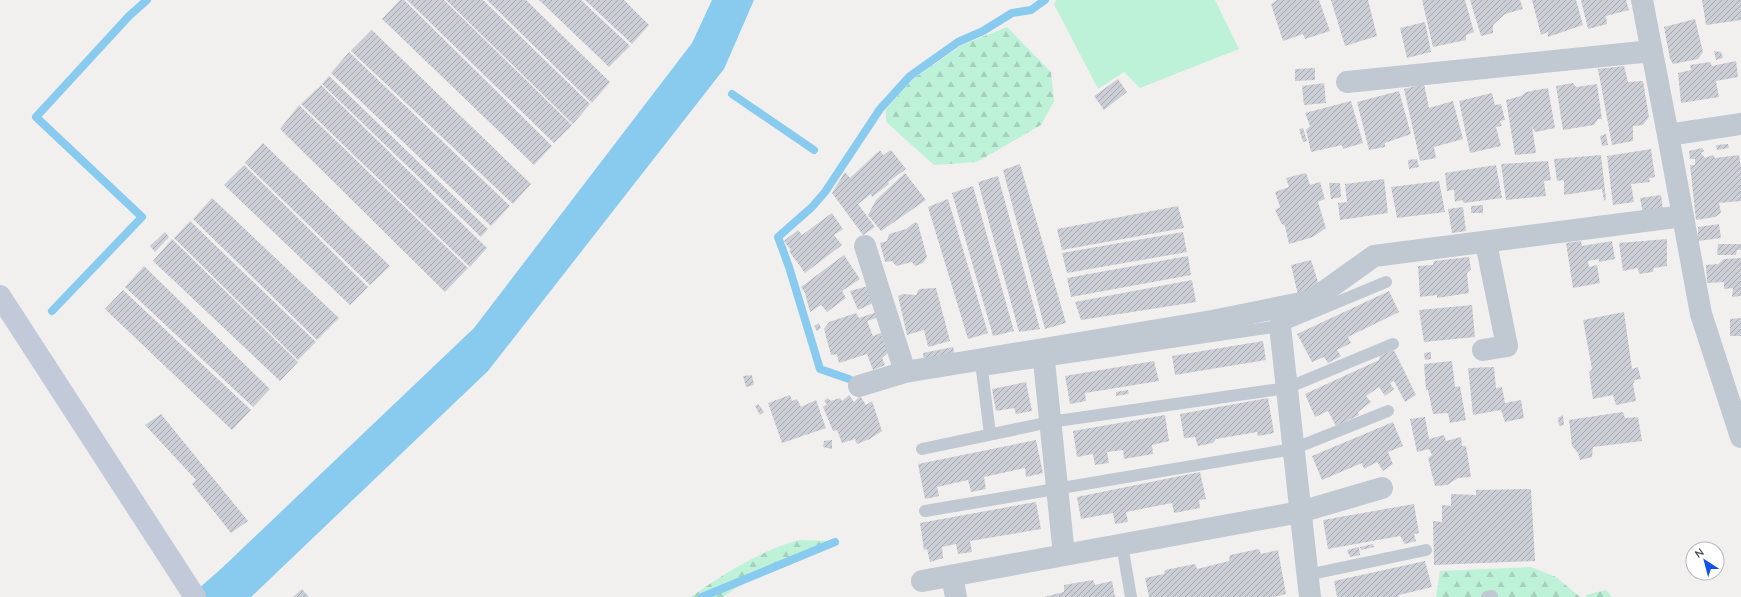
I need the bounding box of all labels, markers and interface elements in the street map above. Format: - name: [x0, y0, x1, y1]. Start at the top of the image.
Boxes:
- north arrow: [1685, 541, 1725, 581]
- text: N: [1692, 545, 1707, 561]

